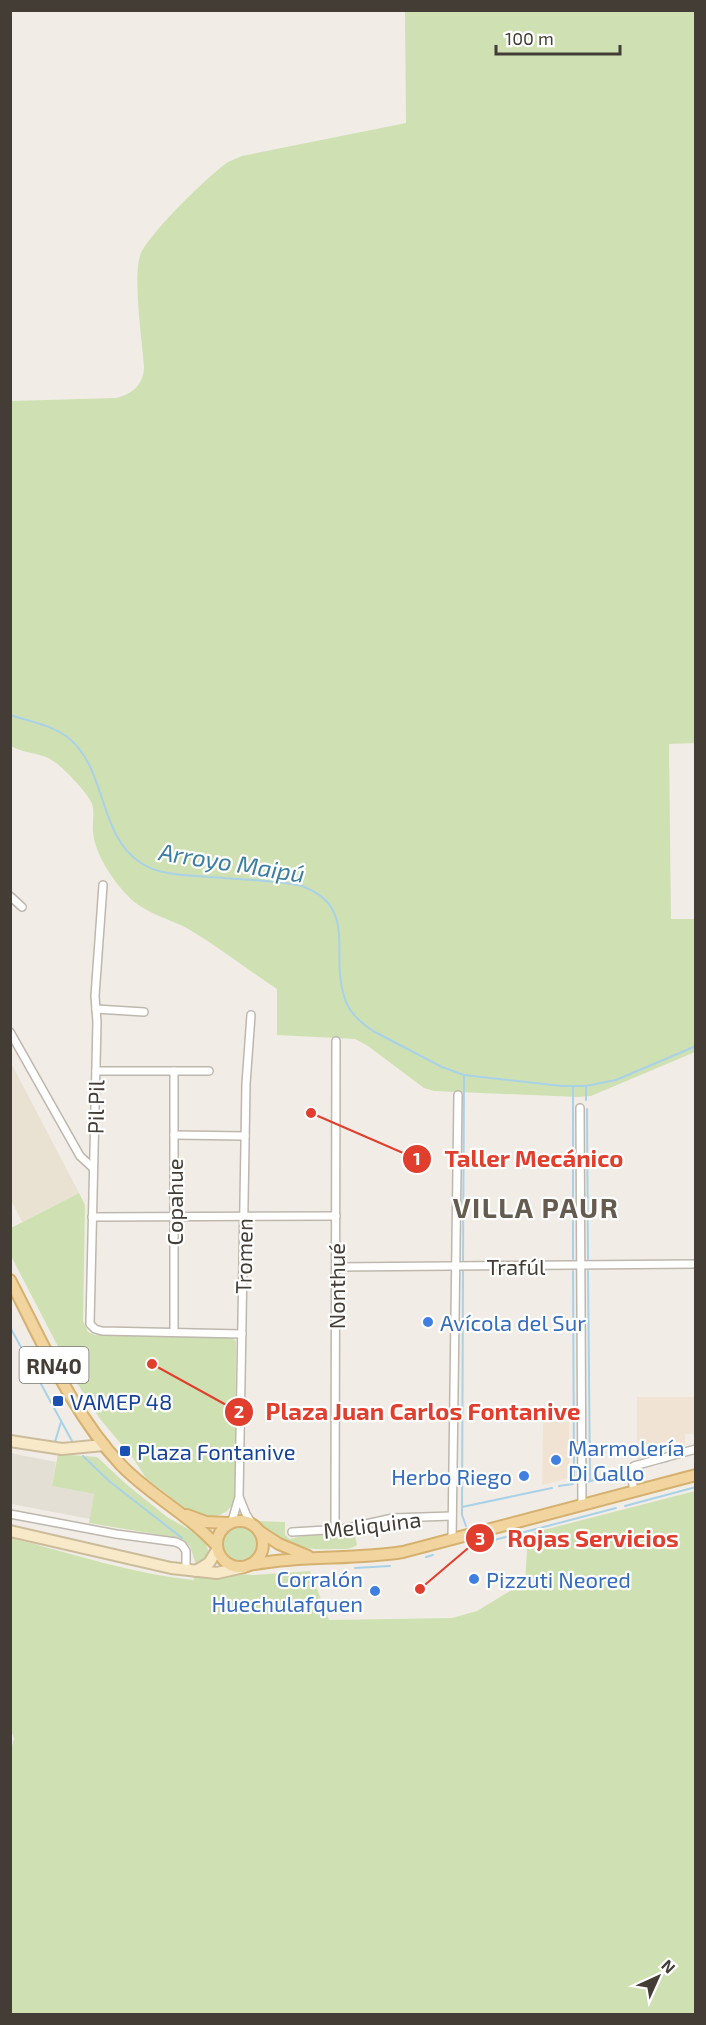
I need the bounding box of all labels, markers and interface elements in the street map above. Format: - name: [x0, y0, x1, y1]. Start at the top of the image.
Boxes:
- scale bar: [496, 18, 620, 56]
- text: 100 m: [505, 27, 554, 49]
- water label: Arroyo Maipú: [156, 836, 307, 888]
- street label: Pil Pil: [82, 1079, 108, 1134]
- callout: Taller Mecánico: [402, 1138, 635, 1180]
- text: Taller Mecánico: [445, 1143, 623, 1172]
- text: 1: [413, 1147, 421, 1169]
- street label: Copahue: [161, 1158, 187, 1246]
- district label: VILLA PAUR: [453, 1190, 619, 1224]
- street label: Tromen: [229, 1218, 257, 1294]
- street label: Nonthué: [323, 1243, 349, 1329]
- street label: Trafúl: [486, 1253, 546, 1279]
- place label: Avícola del Sur: [440, 1309, 586, 1335]
- marker: Avícola del Sur: [421, 1315, 435, 1329]
- road number: RN40: [20, 1347, 88, 1383]
- place label: VAMEP 48: [70, 1388, 172, 1414]
- callout: Plaza Juan Carlos Fontanive: [224, 1391, 593, 1433]
- marker: VAMEP 48: [51, 1394, 65, 1408]
- text: Plaza Juan Carlos Fontanive: [266, 1396, 580, 1425]
- text: 2: [234, 1400, 244, 1422]
- place label: Marmolería Di Gallo: [568, 1434, 685, 1485]
- place label: Plaza Fontanive: [137, 1438, 296, 1464]
- marker: Plaza Fontanive: [118, 1444, 132, 1458]
- marker: Marmolería Di Gallo: [549, 1453, 563, 1467]
- place label: Herbo Riego: [391, 1463, 512, 1489]
- marker: Herbo Riego: [517, 1469, 531, 1483]
- street label: Meliquina: [322, 1505, 422, 1543]
- callout: Rojas Servicios: [465, 1517, 690, 1559]
- text: Rojas Servicios: [507, 1523, 679, 1552]
- text: 3: [475, 1527, 485, 1549]
- place label: Corralón Huechulafquen: [211, 1565, 363, 1616]
- place label: Pizzuti Neored: [486, 1566, 631, 1592]
- marker: Pizzuti Neored: [467, 1572, 481, 1586]
- marker: Corralón Huechulafquen: [368, 1584, 382, 1598]
- north arrow: [628, 1947, 688, 2007]
- text: N: [658, 1955, 680, 1977]

